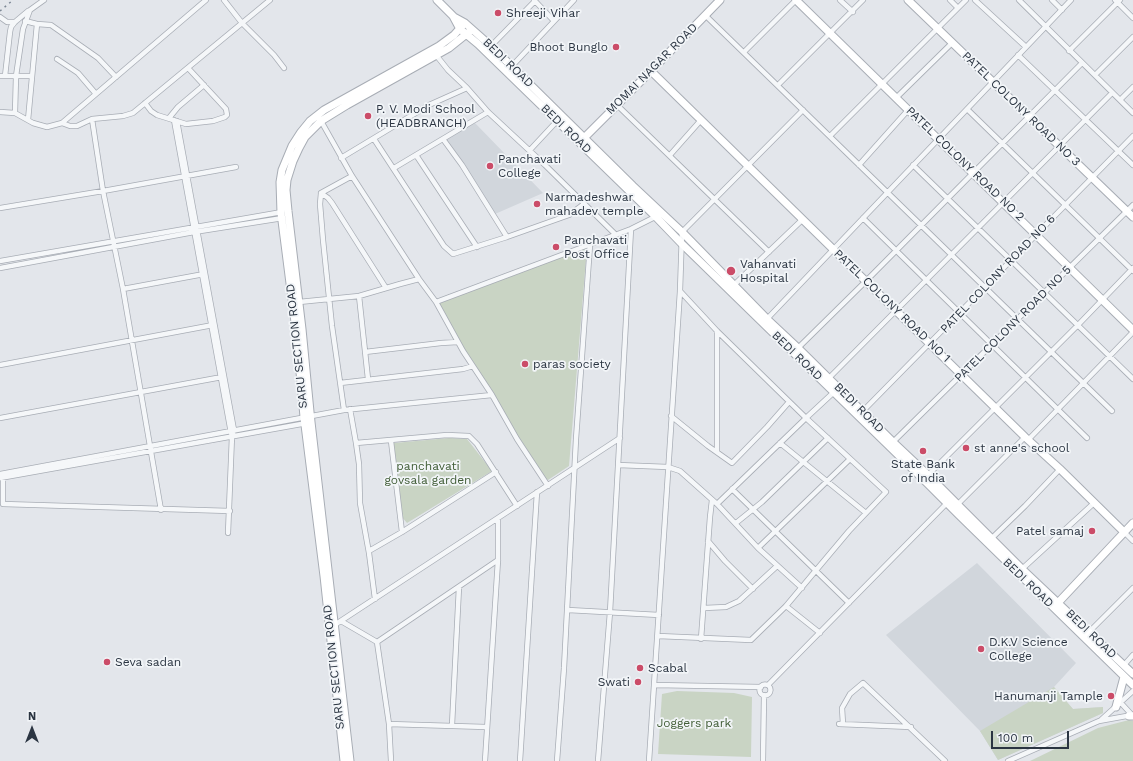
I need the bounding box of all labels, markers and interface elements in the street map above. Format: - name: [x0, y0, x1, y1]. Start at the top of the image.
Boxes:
- place label: Shreeji Vihar: [506, 6, 580, 20]
- marker: Shreeji Vihar: [493, 8, 503, 18]
- street label: MOMAI NAGAR ROAD: [603, 20, 701, 118]
- street label: BEDI ROAD: [480, 35, 536, 91]
- place label: Bhoot Bunglo: [529, 40, 608, 54]
- marker: Bhoot Bunglo: [611, 42, 621, 52]
- street label: PATEL COLONY ROAD NO 3: [959, 49, 1083, 169]
- street label: BEDI ROAD: [538, 101, 594, 157]
- place label: P. V. Modi School (HEADBRANCH): [376, 102, 475, 130]
- street label: PATEL COLONY ROAD NO 2: [903, 104, 1027, 224]
- marker: P. V. Modi School (HEADBRANCH): [363, 111, 373, 121]
- place label: Panchavati College: [498, 152, 561, 180]
- marker: Panchavati College: [485, 161, 495, 171]
- place label: Narmadeshwar mahadev temple: [545, 190, 644, 218]
- marker: Narmadeshwar mahadev temple: [532, 199, 542, 209]
- street label: PATEL COLONY ROAD NO 6: [938, 212, 1058, 336]
- place label: Panchavati Post Office: [564, 233, 629, 261]
- marker: Panchavati Post Office: [551, 242, 561, 252]
- street label: PATEL COLONY ROAD NO 1: [831, 246, 953, 366]
- place label: Vahanvati Hospital: [740, 257, 796, 285]
- street label: PATEL COLONY ROAD NO 5: [952, 263, 1074, 385]
- marker: Vahanvati Hospital: [725, 265, 737, 277]
- street label: SARU SECTION ROAD: [283, 283, 311, 409]
- street label: BEDI ROAD: [769, 328, 825, 384]
- place label: paras society: [533, 357, 611, 371]
- marker: paras society: [520, 359, 530, 369]
- street label: BEDI ROAD: [831, 380, 887, 436]
- place label: st anne's school: [974, 441, 1069, 455]
- marker: st anne's school: [961, 443, 971, 453]
- marker: State Bank of India: [918, 446, 928, 456]
- place label: State Bank of India: [891, 457, 955, 485]
- park label: panchavati govsala garden: [384, 459, 472, 487]
- place label: Patel samaj: [1016, 524, 1084, 538]
- marker: Patel samaj: [1087, 526, 1097, 536]
- street label: BEDI ROAD: [1000, 555, 1056, 611]
- street label: SARU SECTION ROAD: [320, 604, 348, 730]
- street label: BEDI ROAD: [1063, 606, 1119, 662]
- place label: D.K.V Science College: [989, 635, 1068, 663]
- marker: D.K.V Science College: [976, 644, 986, 654]
- place label: Seva sadan: [115, 655, 181, 669]
- marker: Seva sadan: [102, 657, 112, 667]
- place label: Scabal: [648, 661, 687, 675]
- marker: Scabal: [635, 663, 645, 673]
- place label: Swati: [598, 675, 630, 689]
- marker: Swati: [633, 677, 643, 687]
- place label: Hanumanji Tample: [994, 689, 1103, 703]
- marker: Hanumanji Tample: [1106, 691, 1116, 701]
- north arrow: [12, 709, 52, 749]
- text: N: [28, 710, 36, 723]
- park label: Joggers park: [657, 716, 731, 730]
- scale bar: [993, 723, 1071, 749]
- text: 100 m: [998, 731, 1033, 745]

